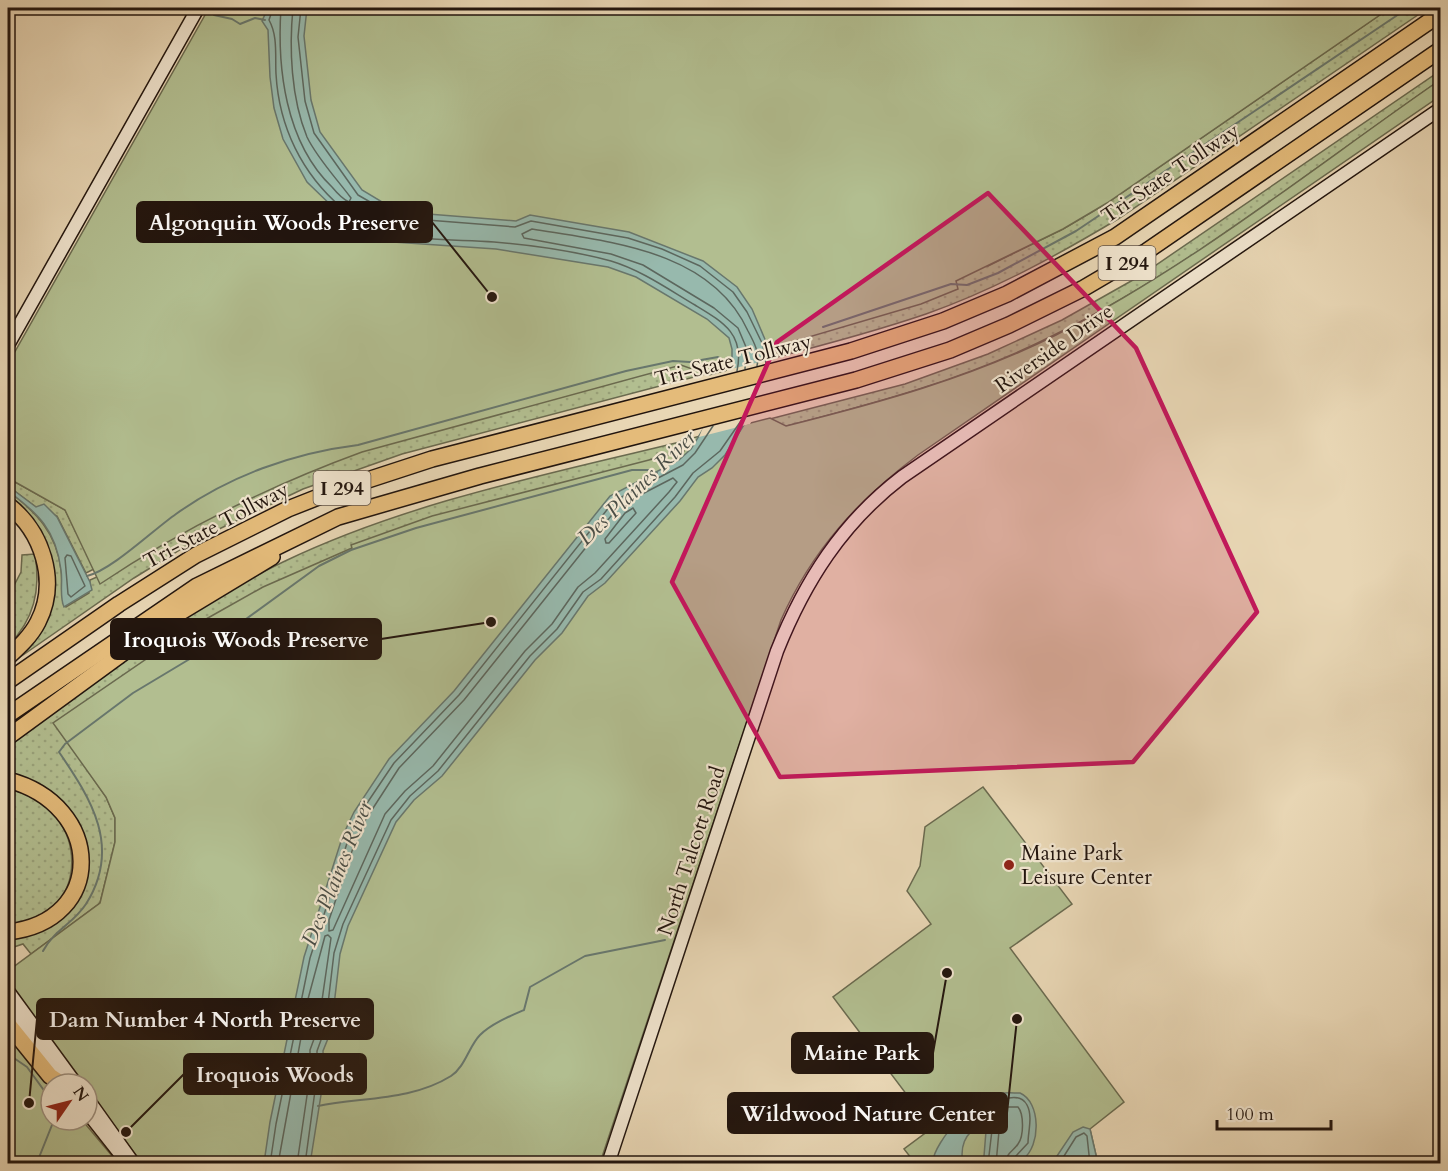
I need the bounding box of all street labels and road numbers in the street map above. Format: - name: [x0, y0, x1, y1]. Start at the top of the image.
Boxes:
- street label: Tri-State Tollway: [1096, 116, 1245, 230]
- road number: I 294: [1098, 246, 1156, 280]
- street label: Riverside Drive: [989, 297, 1119, 400]
- street label: Tri-State Tollway: [652, 327, 815, 394]
- road number: I 294: [314, 471, 370, 505]
- street label: Tri-State Tollway: [138, 475, 294, 576]
- street label: North Talcott Road: [650, 763, 733, 940]

